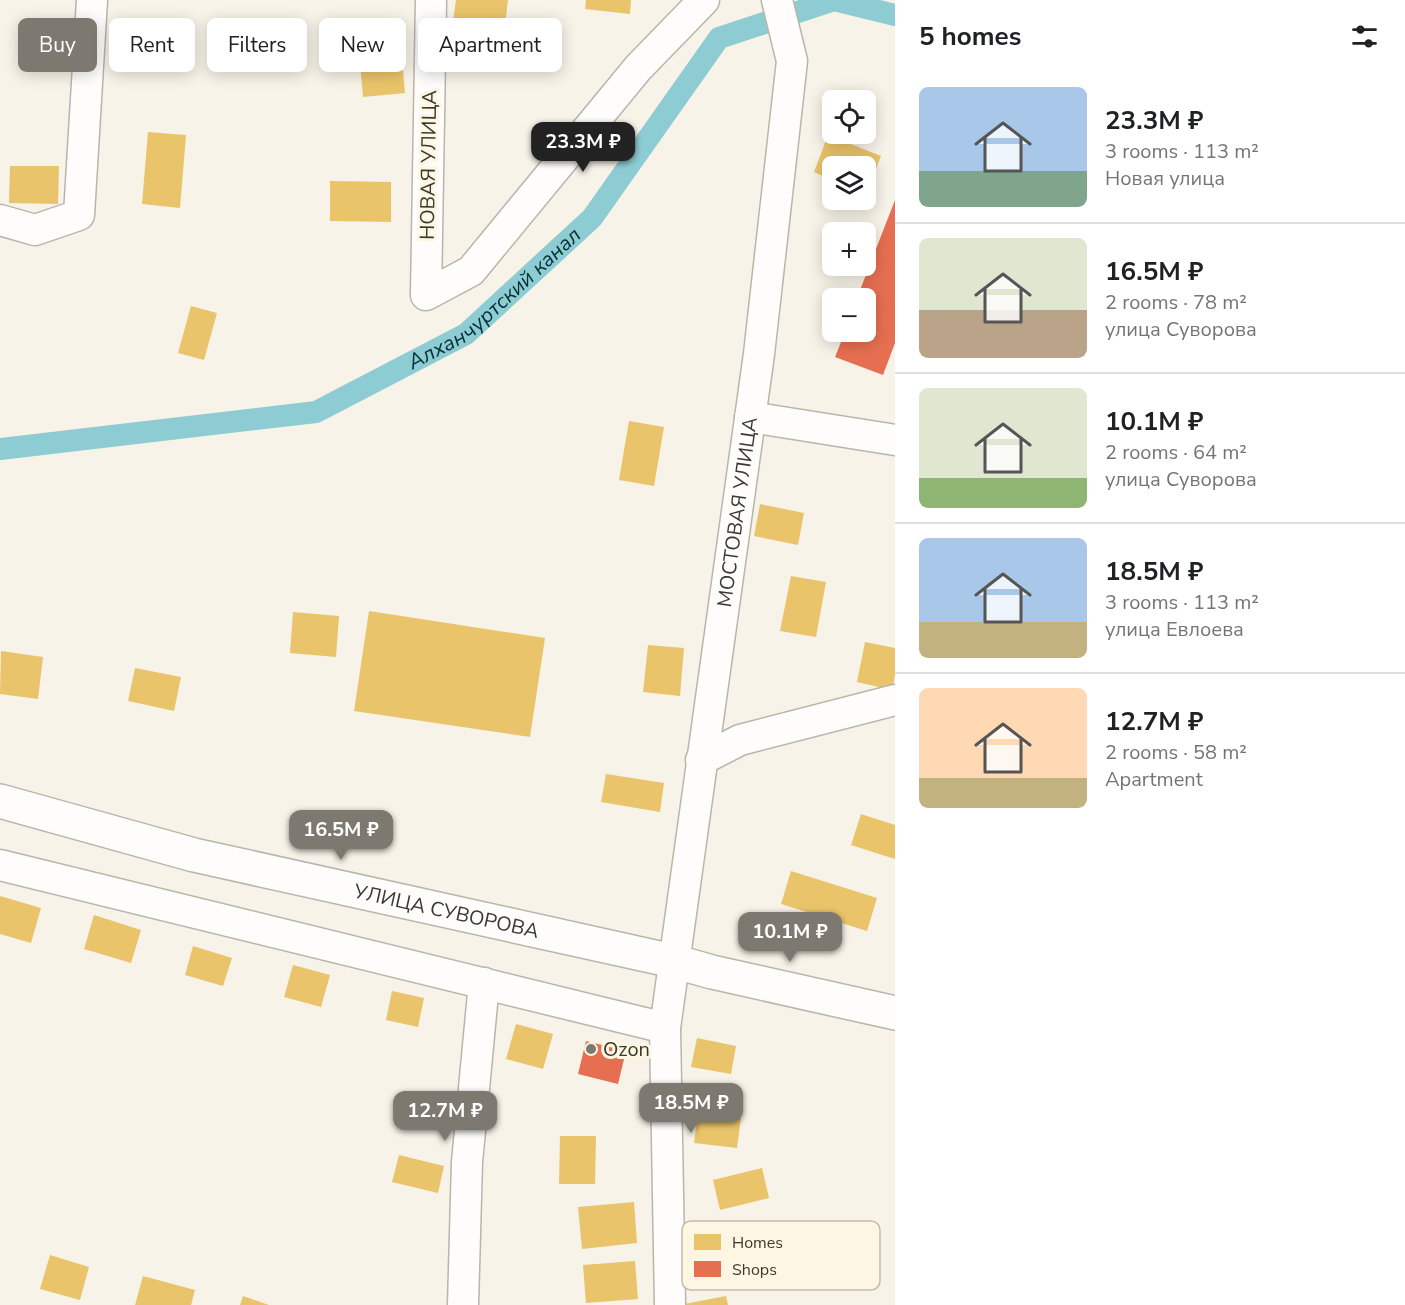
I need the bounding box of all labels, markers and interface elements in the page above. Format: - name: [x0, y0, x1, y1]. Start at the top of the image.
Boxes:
- chip: Buy: [18, 18, 97, 72]
- chip: Rent: [109, 18, 195, 72]
- chip: Filters: [207, 18, 307, 72]
- chip: New: [319, 18, 406, 72]
- chip: Apartment: [418, 18, 562, 72]
- text: 5 homes: [919, 19, 1021, 54]
- icon: filters: [1348, 20, 1381, 53]
- street label: НОВАЯ УЛИЦА: [414, 89, 443, 240]
- map controls: [822, 90, 876, 342]
- button: locate: [822, 90, 876, 144]
- text: 23.3M ₽: [1105, 103, 1203, 138]
- icon: home: [967, 111, 1039, 183]
- pin: 23.3M ₽: [528, 122, 638, 173]
- text: 23.3M ₽: [545, 128, 621, 155]
- text: 3 rooms · 113 m²: [1105, 138, 1259, 165]
- button: layers: [822, 156, 876, 210]
- text: Новая улица: [1105, 165, 1225, 192]
- water label: Алханчуртский канал: [402, 221, 587, 376]
- button: +: [822, 222, 876, 276]
- text: 16.5M ₽: [1105, 254, 1203, 289]
- icon: home: [967, 262, 1039, 334]
- button: −: [822, 288, 876, 342]
- text: 2 rooms · 78 m²: [1105, 289, 1247, 316]
- text: улица Суворова: [1105, 316, 1257, 343]
- text: 10.1M ₽: [1105, 404, 1203, 439]
- icon: home: [967, 412, 1039, 484]
- street label: МОСТОВАЯ УЛИЦА: [711, 415, 764, 609]
- text: 2 rooms · 64 m²: [1105, 439, 1247, 466]
- text: улица Суворова: [1105, 466, 1257, 493]
- text: 18.5M ₽: [1105, 554, 1203, 589]
- icon: home: [967, 562, 1039, 634]
- text: 3 rooms · 113 m²: [1105, 589, 1259, 616]
- text: улица Евлоева: [1105, 616, 1244, 643]
- text: 12.7M ₽: [1105, 704, 1203, 739]
- icon: home: [967, 712, 1039, 784]
- text: 2 rooms · 58 m²: [1105, 739, 1247, 766]
- text: Apartment: [1105, 766, 1203, 793]
- pin: 16.5M ₽: [286, 810, 396, 861]
- text: 16.5M ₽: [303, 816, 379, 843]
- street label: УЛИЦА СУВОРОВА: [350, 878, 542, 945]
- pin: 10.1M ₽: [735, 912, 845, 963]
- text: 10.1M ₽: [752, 918, 828, 945]
- place label: Ozon: [603, 1036, 650, 1063]
- marker: Ozon: [584, 1042, 598, 1056]
- pin: 18.5M ₽: [636, 1083, 746, 1134]
- text: 18.5M ₽: [653, 1089, 729, 1116]
- pin: 12.7M ₽: [390, 1091, 500, 1142]
- text: 12.7M ₽: [407, 1097, 483, 1124]
- legend: [682, 1221, 880, 1290]
- text: Homes: [732, 1232, 783, 1254]
- text: Shops: [732, 1259, 777, 1281]

